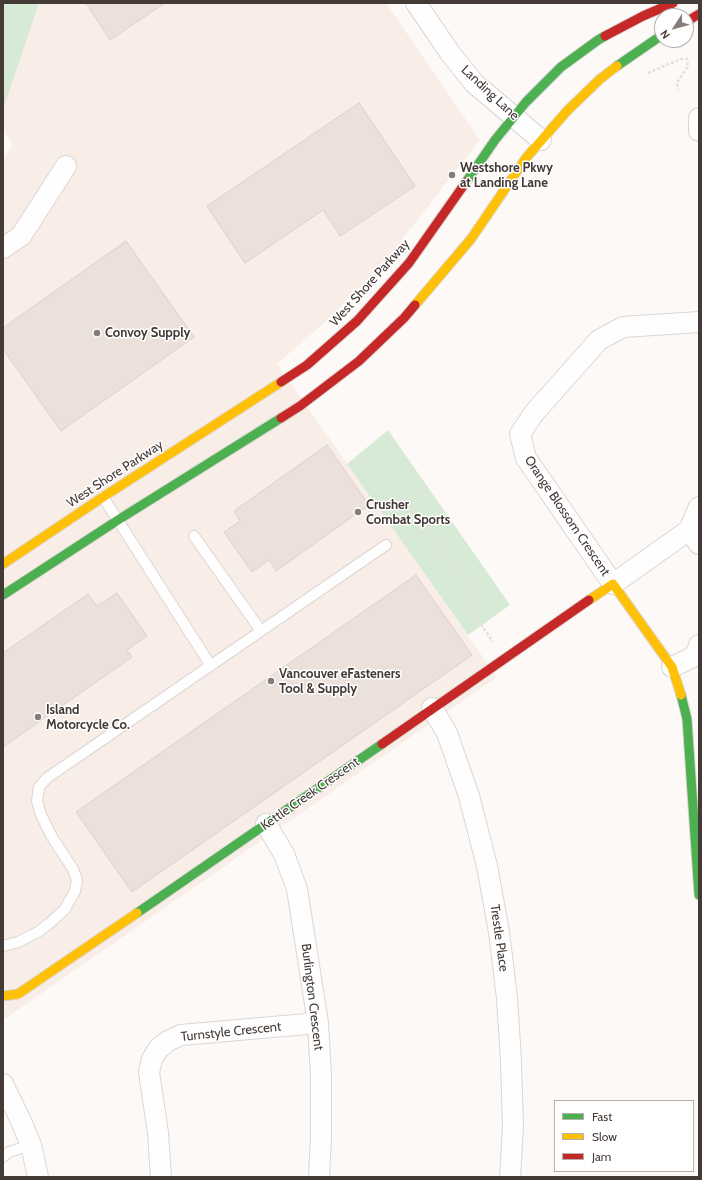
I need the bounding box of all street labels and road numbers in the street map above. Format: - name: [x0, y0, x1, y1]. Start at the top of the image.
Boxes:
- street label: Landing Lane: [458, 62, 522, 124]
- street label: West Shore Parkway: [327, 236, 413, 330]
- street label: West Shore Parkway: [64, 437, 166, 511]
- street label: Orange Blossom Crescent: [521, 453, 613, 579]
- street label: Kettle Creek Crescent: [258, 754, 362, 834]
- street label: Trestle Place: [487, 903, 511, 973]
- street label: Burlington Crescent: [298, 943, 326, 1051]
- street label: Turnstyle Crescent: [180, 1019, 282, 1045]

